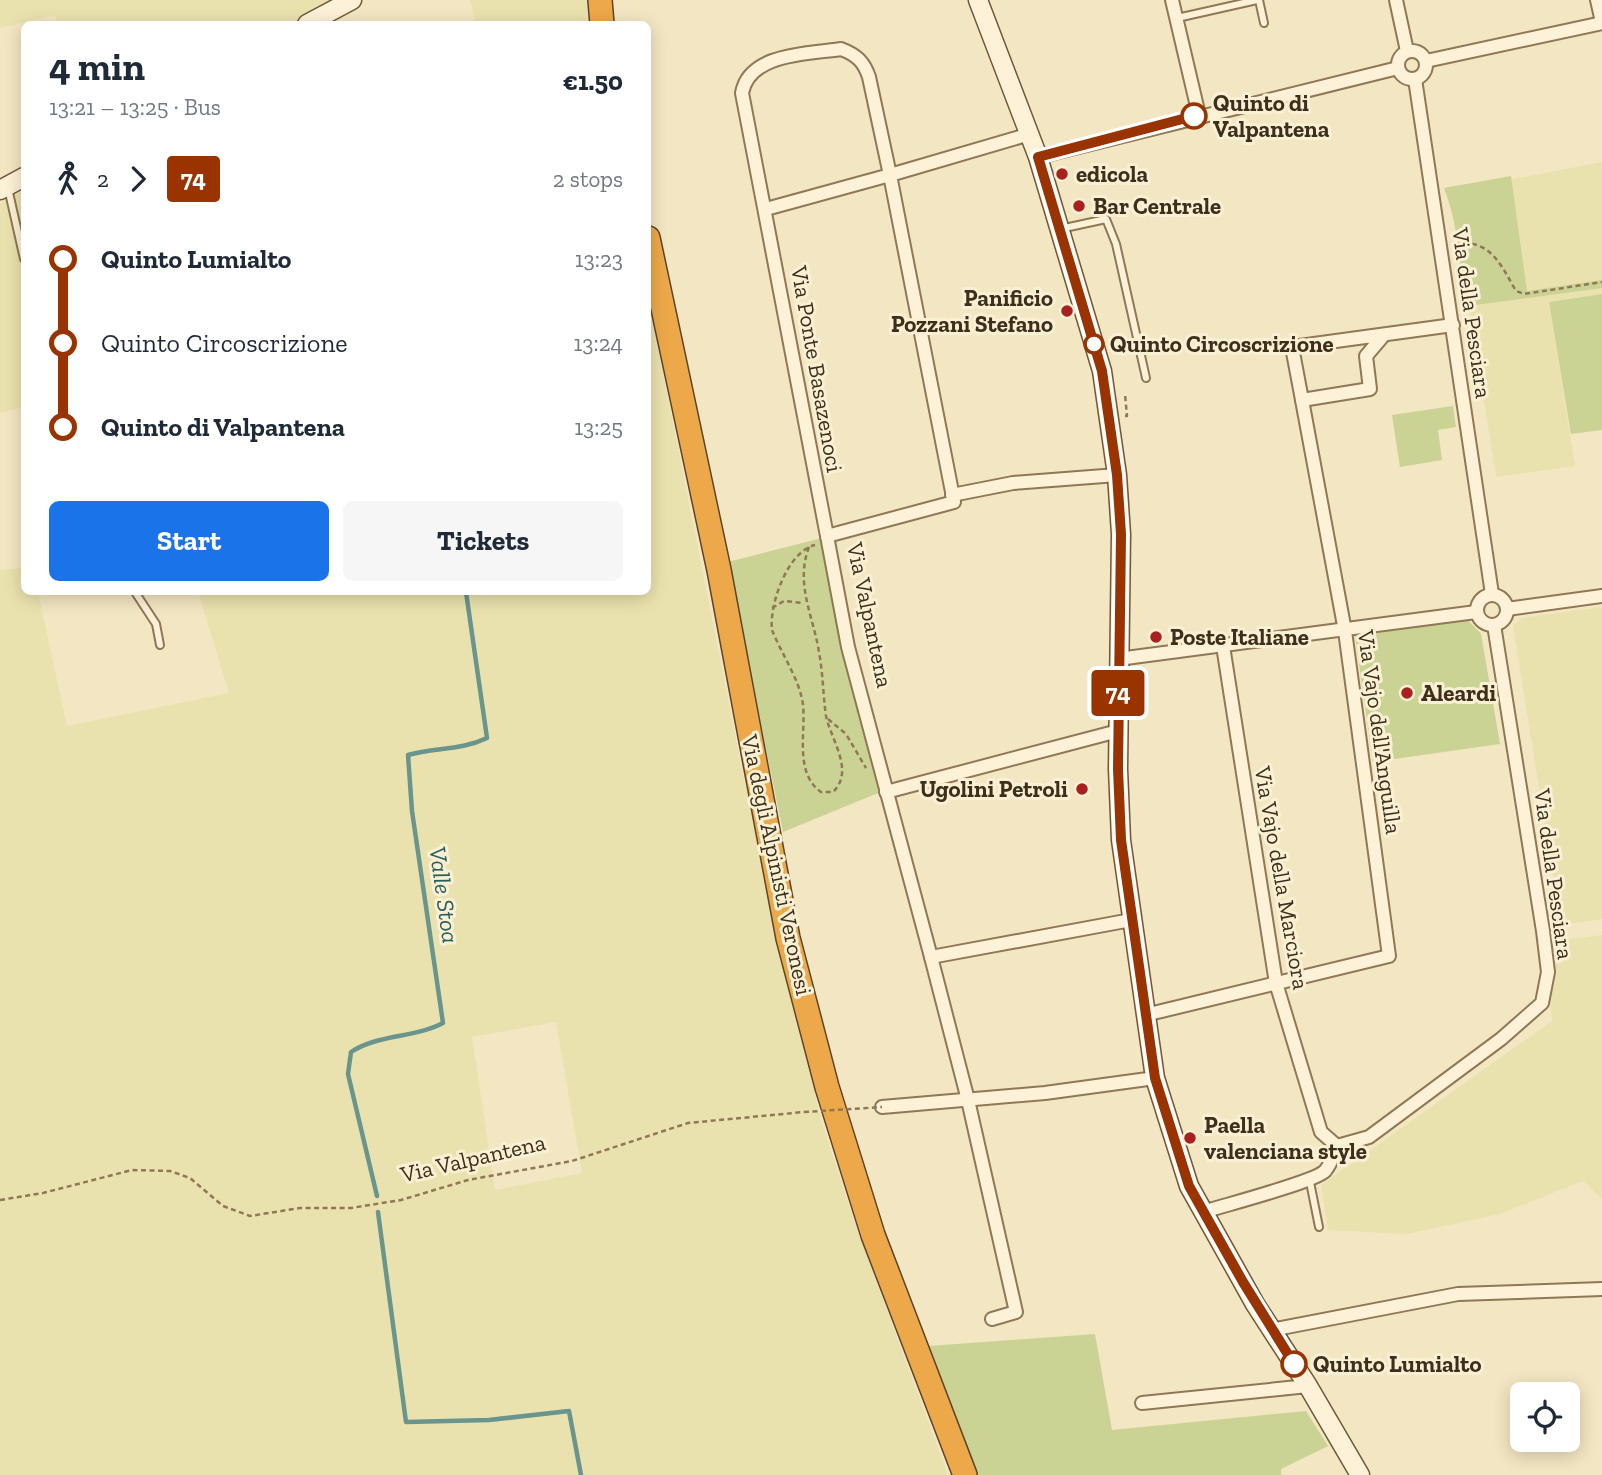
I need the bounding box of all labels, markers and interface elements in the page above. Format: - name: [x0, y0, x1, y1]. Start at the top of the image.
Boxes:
- text: 4 min: [49, 44, 145, 90]
- text: €1.50: [563, 65, 623, 97]
- place label: Quinto di Valpantena: [1213, 89, 1330, 143]
- text: 13:21 – 13:25 · Bus: [49, 93, 221, 121]
- marker: Quinto di Valpantena: [1181, 103, 1207, 129]
- icon: walk: [49, 160, 87, 198]
- icon: forward: [119, 160, 157, 198]
- place label: edicola: [1076, 160, 1149, 188]
- text: 74: [181, 164, 206, 193]
- text: 2: [97, 165, 109, 193]
- text: 2 stops: [553, 165, 623, 193]
- marker: edicola: [1054, 166, 1070, 182]
- place label: Bar Centrale: [1093, 192, 1221, 220]
- marker: Bar Centrale: [1071, 198, 1087, 214]
- street label: Via della Pesciara: [1446, 225, 1498, 400]
- text: Quinto Lumialto: [101, 243, 291, 275]
- text: 13:23: [575, 245, 623, 273]
- street label: Via Ponte Basazenoci: [785, 263, 849, 474]
- place label: Panificio Pozzani Stefano: [891, 284, 1053, 338]
- marker: Panificio Pozzani Stefano: [1059, 303, 1075, 319]
- text: Quinto Circoscrizione: [101, 327, 348, 359]
- text: 13:24: [574, 329, 623, 357]
- place label: Quinto Circoscrizione: [1110, 330, 1334, 358]
- marker: Quinto Circoscrizione: [1084, 334, 1104, 354]
- text: Quinto di Valpantena: [101, 411, 345, 443]
- text: 13:25: [574, 413, 623, 441]
- button: Start: [49, 501, 329, 581]
- button: Tickets: [343, 501, 623, 581]
- street label: Via Valpantena: [841, 539, 899, 690]
- place label: Poste Italiane: [1170, 623, 1309, 651]
- street label: Via Vajo dell'Anguilla: [1352, 627, 1408, 836]
- marker: Poste Italiane: [1148, 629, 1164, 645]
- line badge: 74: [1086, 670, 1150, 716]
- text: 74: [1105, 678, 1131, 707]
- place label: Aleardi: [1421, 679, 1496, 707]
- marker: Aleardi: [1399, 685, 1415, 701]
- street label: Via degli Alpinisti Veronesi: [735, 731, 818, 998]
- street label: Via Vajo della Marciora: [1248, 763, 1315, 992]
- place label: Ugolini Petroli: [920, 775, 1068, 803]
- marker: Ugolini Petroli: [1074, 781, 1090, 797]
- street label: Via della Pesciara: [1528, 786, 1580, 961]
- water label: Valle Stoa: [423, 845, 466, 945]
- place label: Paella valenciana style: [1204, 1111, 1367, 1165]
- street label: Via Valpantena: [397, 1128, 548, 1188]
- marker: Paella valenciana style: [1182, 1130, 1198, 1146]
- place label: Quinto Lumialto: [1313, 1350, 1481, 1378]
- marker: Quinto Lumialto: [1281, 1351, 1307, 1377]
- map controls: [1510, 1382, 1580, 1452]
- button: locate: [1510, 1382, 1580, 1452]

